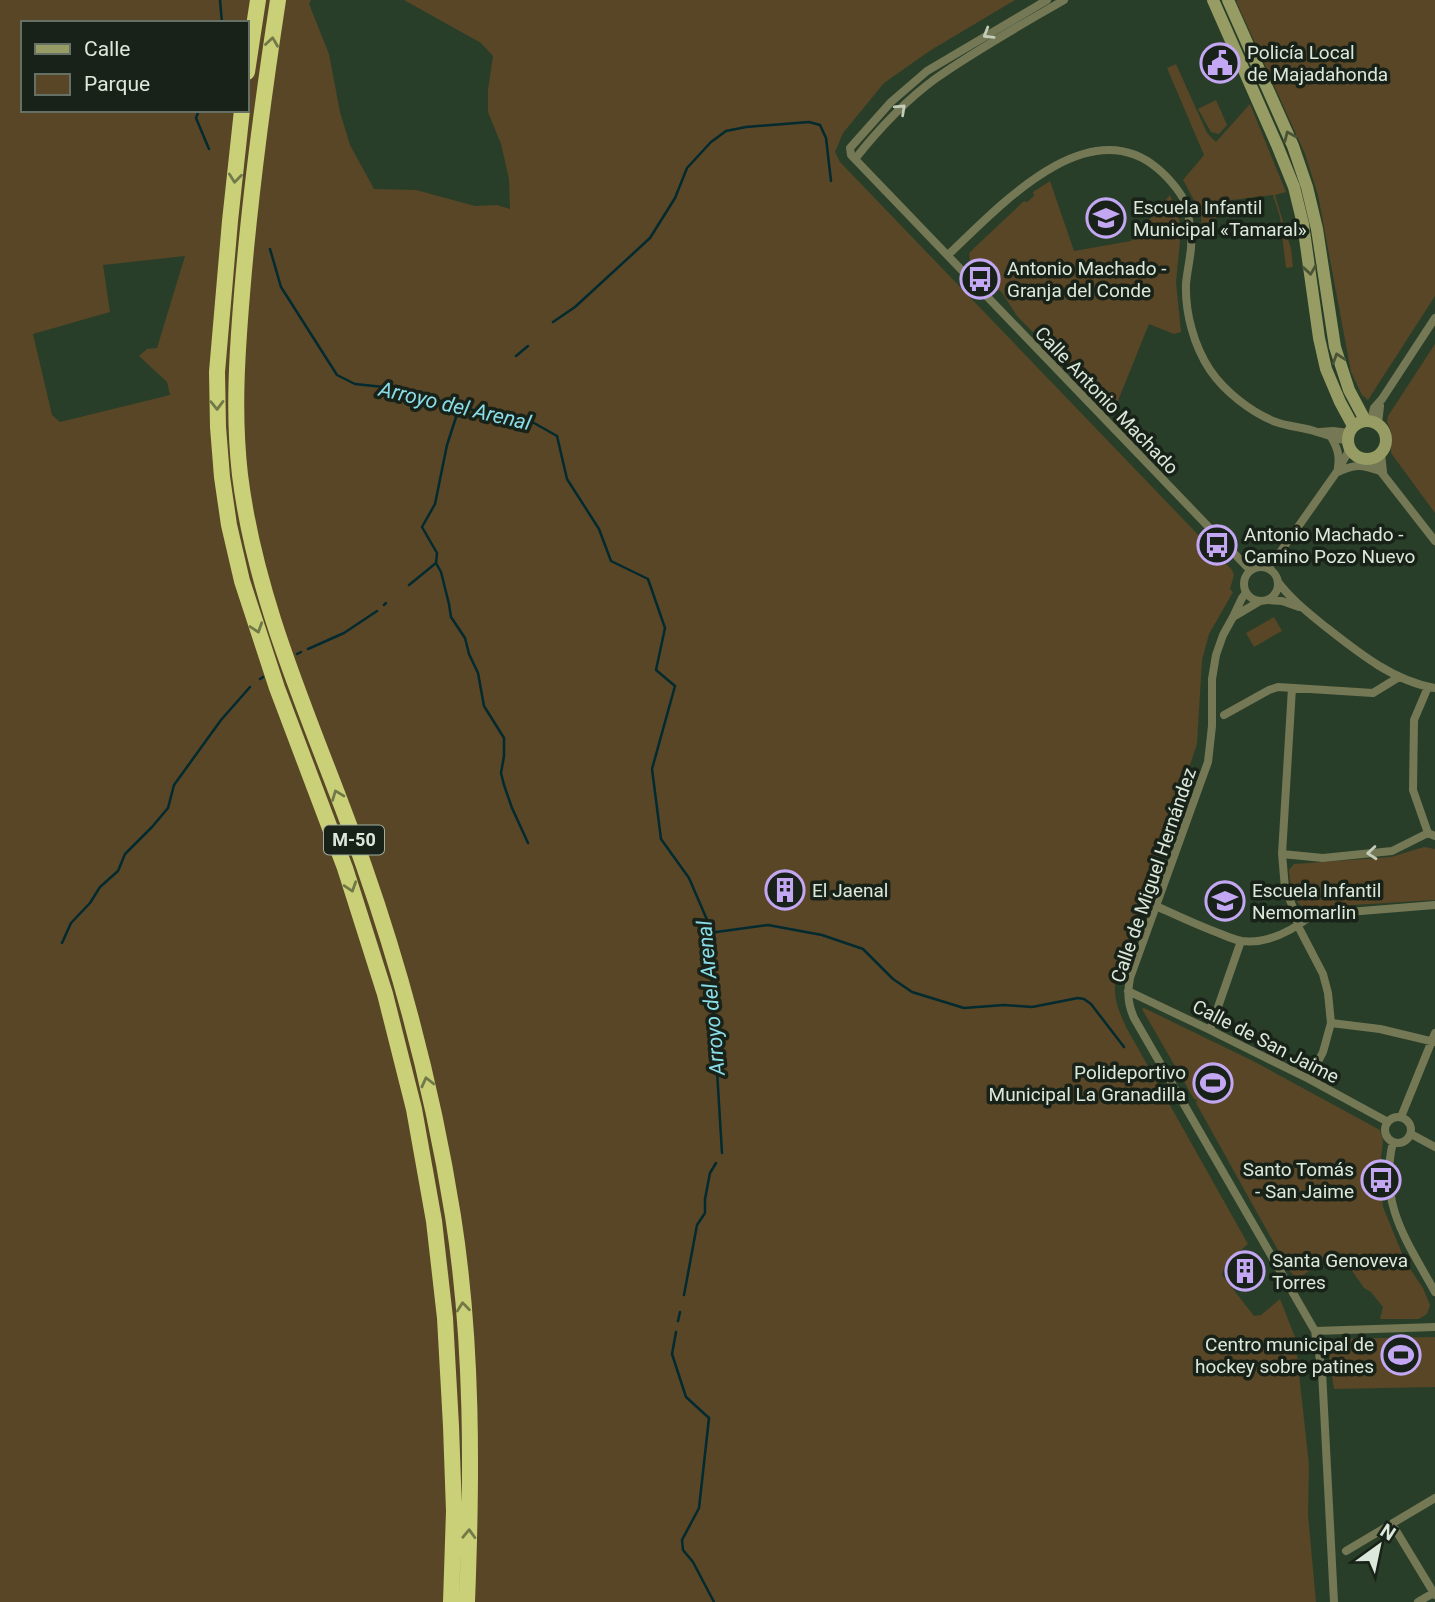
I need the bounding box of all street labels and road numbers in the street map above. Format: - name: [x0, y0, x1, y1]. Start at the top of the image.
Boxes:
- street label: Calle Antonio Machado: [1030, 322, 1183, 479]
- street label: Calle de Miguel Hernández: [1106, 765, 1201, 986]
- road number: M-50: [324, 826, 384, 854]
- street label: Calle de San Jaime: [1189, 995, 1343, 1088]

